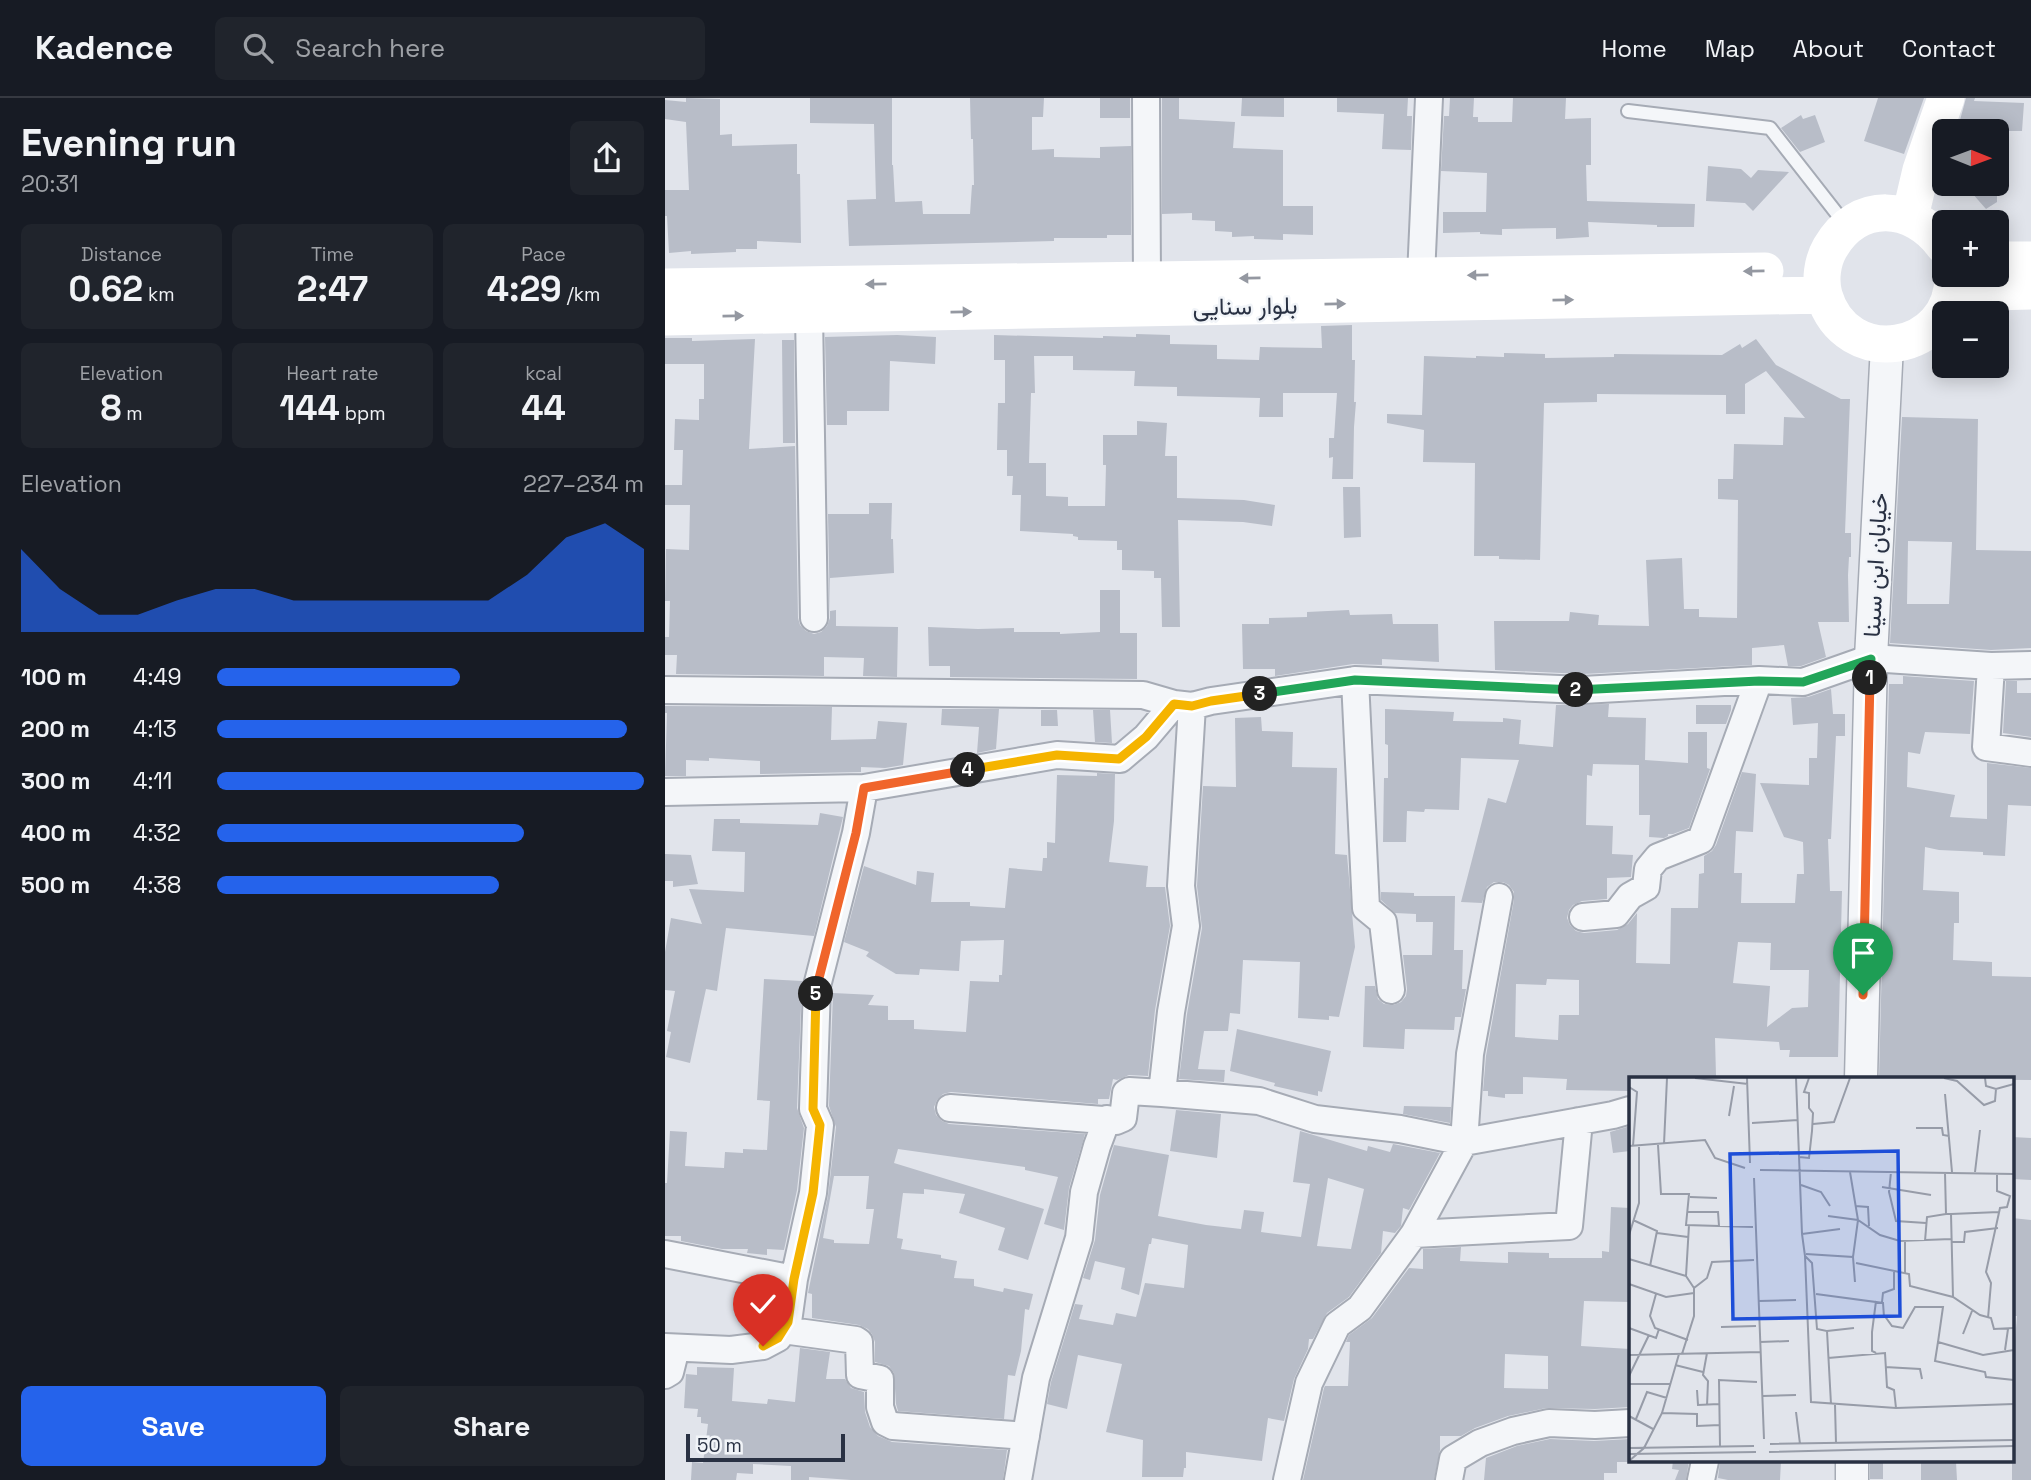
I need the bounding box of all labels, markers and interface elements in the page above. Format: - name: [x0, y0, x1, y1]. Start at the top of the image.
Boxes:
- search box: [215, 17, 705, 80]
- text: Kadence: [35, 27, 173, 69]
- icon: search: [239, 29, 277, 67]
- text: Search here: [295, 31, 445, 65]
- text: Home: [1601, 33, 1667, 64]
- text: Map: [1705, 33, 1755, 64]
- text: About: [1793, 33, 1864, 64]
- text: Contact: [1902, 33, 1996, 64]
- text: Evening run: [21, 119, 237, 167]
- north arrow: [1932, 119, 2009, 196]
- map controls: [1932, 119, 2009, 378]
- button: share: [570, 121, 644, 195]
- text: 20:31: [21, 169, 79, 199]
- button: +: [1932, 210, 2009, 287]
- text: Distance: [81, 242, 162, 267]
- text: Time: [311, 242, 354, 267]
- text: Pace: [521, 242, 566, 267]
- one-way arrow: [1743, 265, 1765, 277]
- text: 0.62: [68, 267, 143, 311]
- text: 2:47: [297, 267, 368, 311]
- text: 4:29: [487, 267, 562, 311]
- one-way arrow: [1467, 269, 1489, 281]
- one-way arrow: [1239, 272, 1261, 284]
- one-way arrow: [865, 278, 887, 290]
- text: km: [143, 282, 175, 307]
- text: /km: [562, 282, 600, 307]
- street label: بلوار سنایی: [1192, 290, 1298, 322]
- one-way arrow: [1552, 294, 1574, 306]
- one-way arrow: [1324, 299, 1346, 310]
- button: −: [1932, 301, 2009, 378]
- one-way arrow: [950, 306, 972, 317]
- one-way arrow: [722, 310, 744, 322]
- text: Elevation: [80, 361, 163, 386]
- text: Heart rate: [286, 361, 379, 386]
- text: kcal: [525, 361, 562, 386]
- text: 8: [100, 386, 121, 430]
- text: 144: [279, 386, 340, 430]
- text: 44: [521, 386, 566, 430]
- text: m: [121, 401, 143, 426]
- text: bpm: [340, 401, 386, 426]
- text: Elevation: [21, 469, 122, 499]
- text: 227–234 m: [523, 469, 644, 499]
- street label: خیابان ابن سینا: [1856, 492, 1894, 638]
- pin: 1: [1853, 660, 1887, 696]
- text: 100 m: [21, 662, 87, 692]
- text: 4:49: [133, 662, 182, 692]
- text: 1: [1865, 665, 1874, 690]
- pin: 2: [1559, 672, 1593, 708]
- pin: 3: [1243, 676, 1277, 712]
- text: 2: [1570, 677, 1581, 702]
- text: 3: [1254, 681, 1265, 706]
- text: 200 m: [21, 714, 90, 744]
- text: 4:13: [133, 714, 177, 744]
- pin: 4: [951, 752, 985, 788]
- text: 4: [961, 757, 974, 782]
- text: 300 m: [21, 766, 90, 796]
- text: 4:11: [133, 766, 172, 796]
- text: 400 m: [21, 818, 91, 848]
- text: 4:32: [133, 818, 181, 848]
- text: 500 m: [21, 870, 90, 900]
- text: 4:38: [133, 870, 181, 900]
- pin: [1833, 923, 1893, 995]
- icon: arrive: [1844, 934, 1882, 972]
- pin: 5: [799, 976, 833, 1012]
- text: 5: [810, 981, 821, 1006]
- inset map: [1629, 1077, 2014, 1462]
- pin: [733, 1274, 793, 1346]
- icon: check: [744, 1285, 782, 1323]
- button: Save: [21, 1386, 326, 1466]
- button: Share: [340, 1386, 644, 1466]
- scale bar: [686, 1431, 845, 1463]
- text: 50 m: [697, 1433, 742, 1458]

